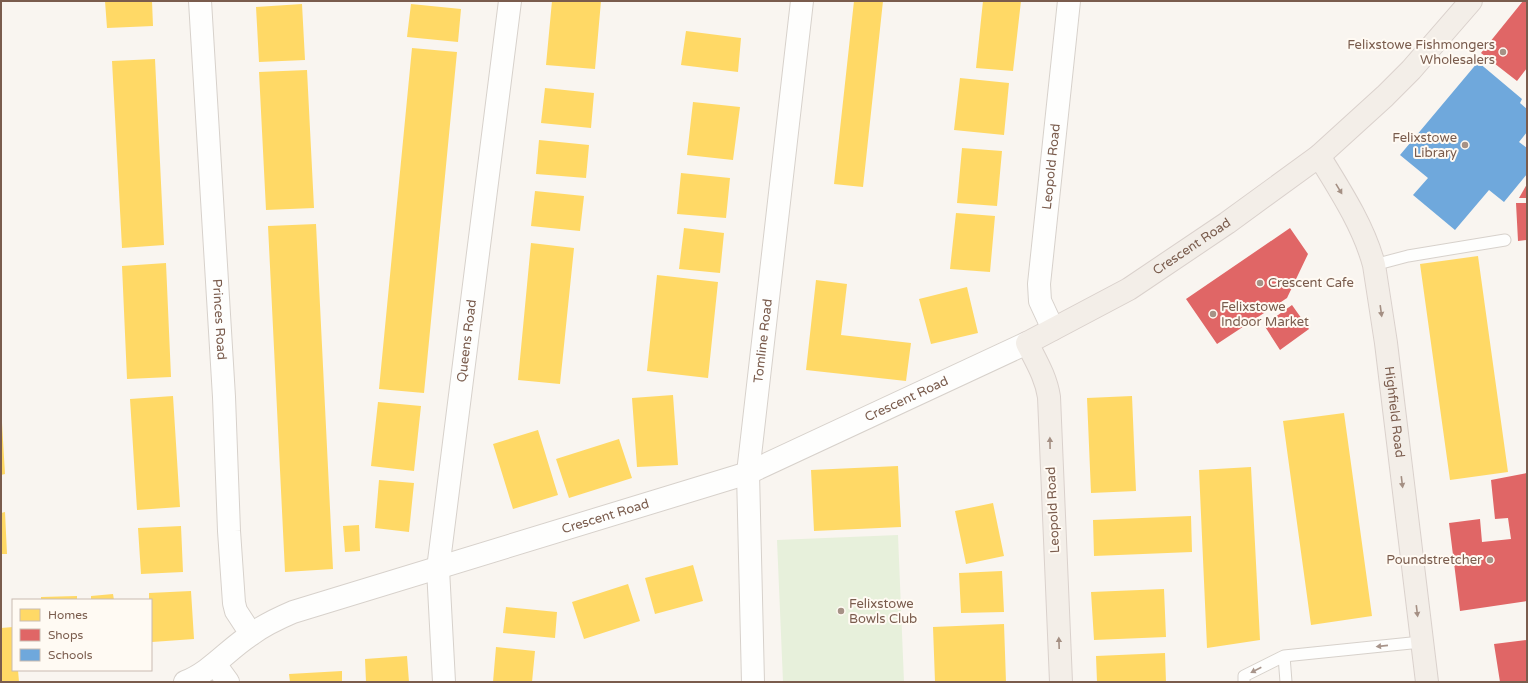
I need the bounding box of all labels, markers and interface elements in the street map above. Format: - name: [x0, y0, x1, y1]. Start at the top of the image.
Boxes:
- place label: Felixstowe Fishmongers Wholesalers: [1347, 37, 1495, 68]
- marker: Felixstowe Fishmongers Wholesalers: [1498, 47, 1508, 57]
- street label: Leopold Road: [1039, 123, 1064, 210]
- place label: Felixstowe Library: [1392, 130, 1457, 161]
- marker: Felixstowe Library: [1460, 140, 1470, 150]
- one-way arrow: [1336, 183, 1343, 195]
- street label: Crescent Road: [1150, 215, 1234, 279]
- place label: Crescent Cafe: [1268, 275, 1354, 291]
- street label: Princes Road: [209, 278, 230, 361]
- marker: Crescent Cafe: [1255, 278, 1265, 288]
- street label: Tomline Road: [750, 298, 776, 384]
- street label: Queens Road: [454, 299, 480, 383]
- place label: Felixstowe Indoor Market: [1221, 299, 1309, 330]
- one-way arrow: [1378, 305, 1384, 317]
- marker: Felixstowe Indoor Market: [1208, 309, 1218, 319]
- street label: Highfield Road: [1381, 365, 1408, 459]
- street label: Crescent Road: [862, 373, 951, 425]
- one-way arrow: [1047, 436, 1053, 449]
- street label: Leopold Road: [1043, 466, 1063, 554]
- one-way arrow: [1399, 476, 1405, 488]
- street label: Crescent Road: [560, 496, 651, 537]
- place label: Poundstretcher: [1386, 552, 1482, 568]
- marker: Poundstretcher: [1485, 555, 1495, 565]
- place label: Felixstowe Bowls Club: [849, 596, 917, 627]
- legend: [12, 599, 152, 671]
- one-way arrow: [1414, 605, 1421, 617]
- marker: Felixstowe Bowls Club: [836, 606, 846, 616]
- text: Homes: [48, 608, 88, 622]
- text: Shops: [48, 628, 83, 642]
- one-way arrow: [1056, 637, 1063, 649]
- one-way arrow: [1376, 643, 1388, 649]
- text: Schools: [48, 648, 93, 662]
- one-way arrow: [1250, 667, 1262, 673]

